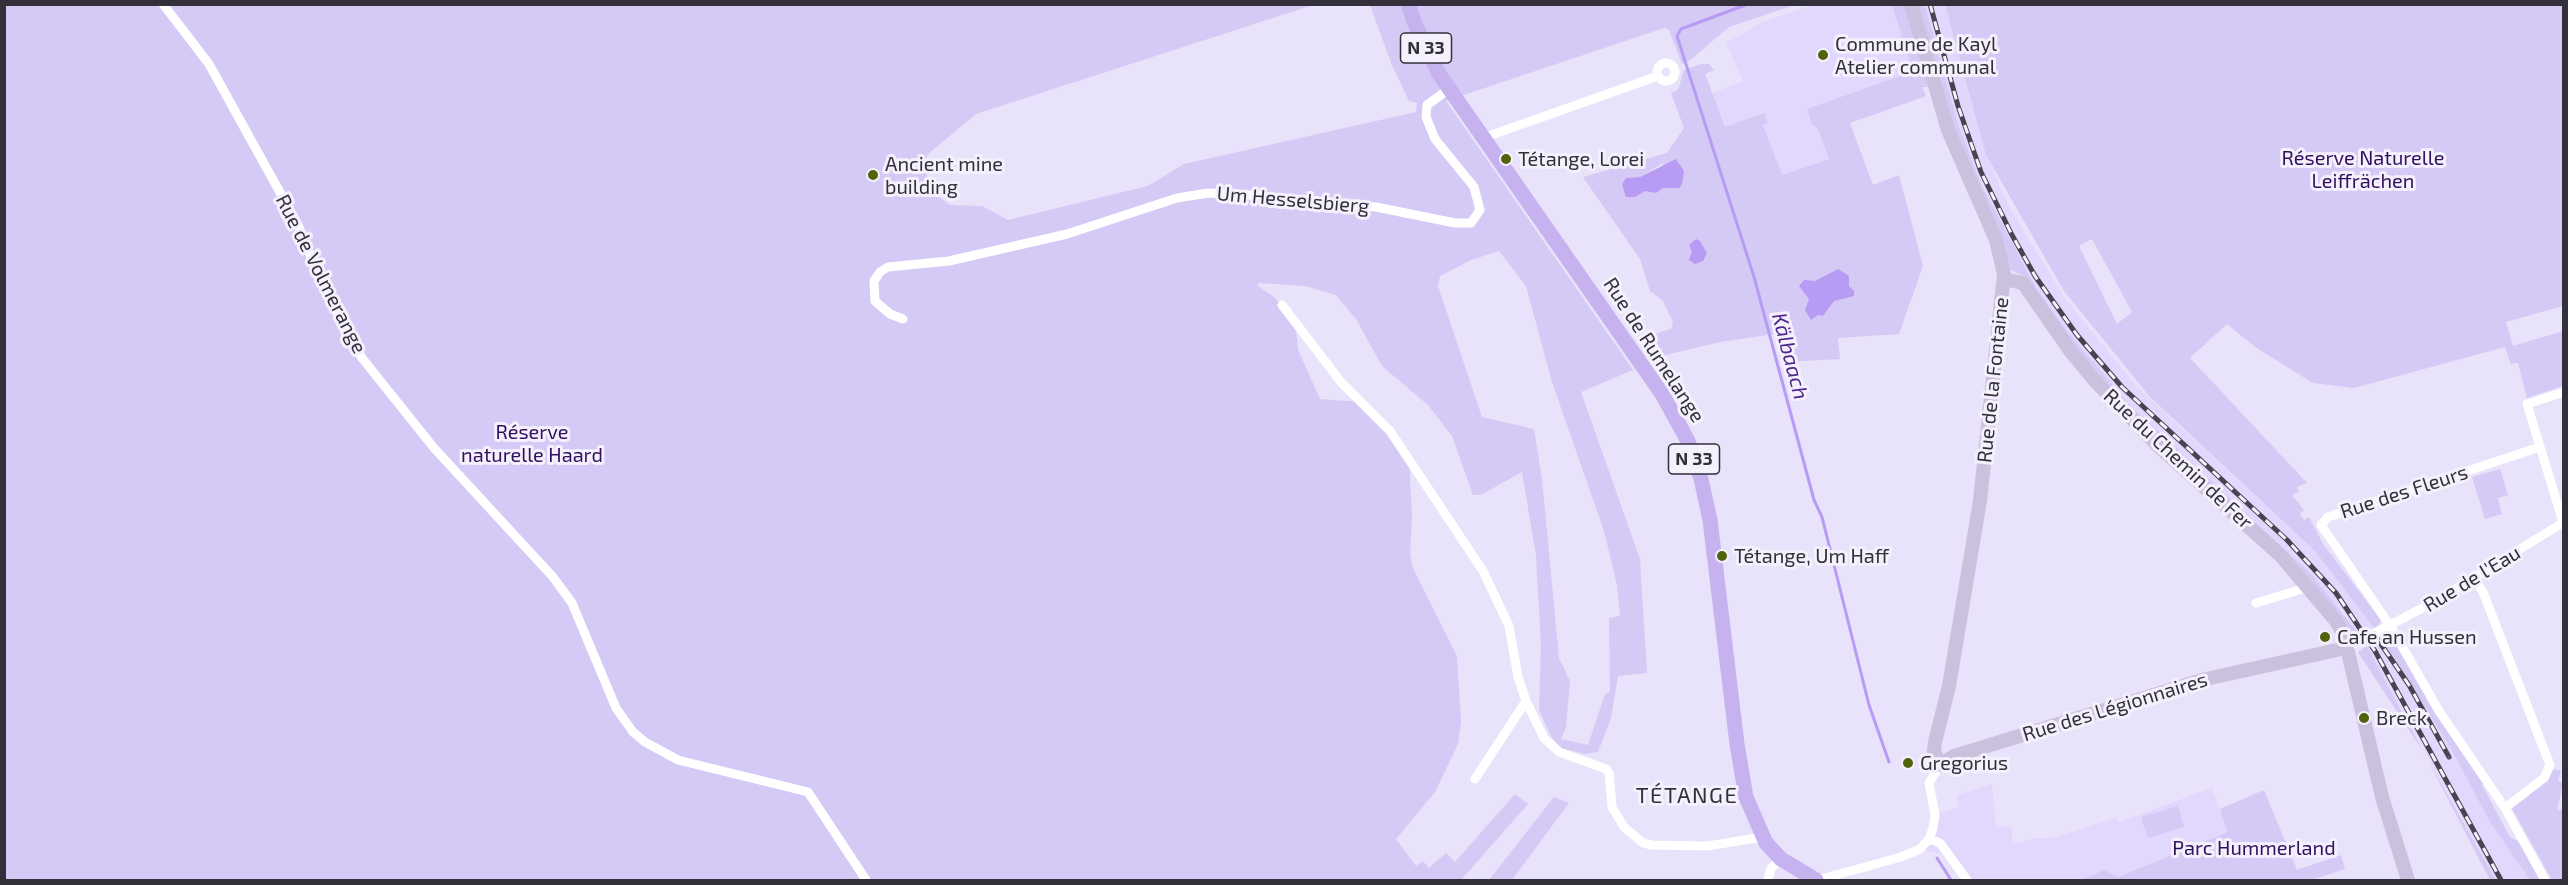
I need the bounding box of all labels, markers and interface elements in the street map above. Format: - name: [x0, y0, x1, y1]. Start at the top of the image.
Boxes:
- place label: Commune de Kayl Atelier communal: [1835, 32, 1997, 79]
- road number: N 33: [1400, 33, 1452, 63]
- marker: Commune de Kayl Atelier communal: [1816, 48, 1830, 62]
- park label: Réserve Naturelle Leiffrächen: [2282, 146, 2444, 193]
- place label: Tétange, Lorei: [1518, 147, 1644, 171]
- place label: Ancient mine building: [885, 152, 1003, 199]
- marker: Tétange, Lorei: [1499, 152, 1513, 166]
- marker: Ancient mine building: [866, 168, 880, 182]
- street label: Um Hesselsbierg: [1216, 181, 1370, 219]
- street label: Rue de Volmerange: [271, 191, 371, 357]
- street label: Rue de Rumelange: [1598, 273, 1710, 427]
- street label: Rue de la Fontaine: [1972, 296, 2014, 464]
- water label: Kälbaach: [1766, 310, 1814, 402]
- street label: Rue du Chemin de Fer: [2099, 384, 2257, 534]
- park label: Réserve naturelle Haard: [461, 420, 603, 467]
- road number: N 33: [1668, 444, 1720, 474]
- street label: Rue des Fleurs: [2337, 460, 2471, 524]
- street label: Rue de l'Eau: [2419, 541, 2525, 617]
- place label: Tétange, Um Haff: [1734, 544, 1889, 568]
- marker: Tétange, Um Haff: [1715, 549, 1729, 563]
- place label: Cafe an Hussen: [2337, 625, 2477, 649]
- marker: Cafe an Hussen: [2318, 630, 2332, 644]
- street label: Rue des Légionnaires: [2020, 667, 2210, 747]
- place label: Breck: [2376, 706, 2427, 730]
- marker: Breck: [2357, 711, 2371, 725]
- place label: Gregorius: [1920, 751, 2008, 775]
- marker: Gregorius: [1901, 756, 1915, 770]
- district label: TÉTANGE: [1636, 783, 1738, 809]
- park label: Parc Hummerland: [2172, 836, 2336, 860]

